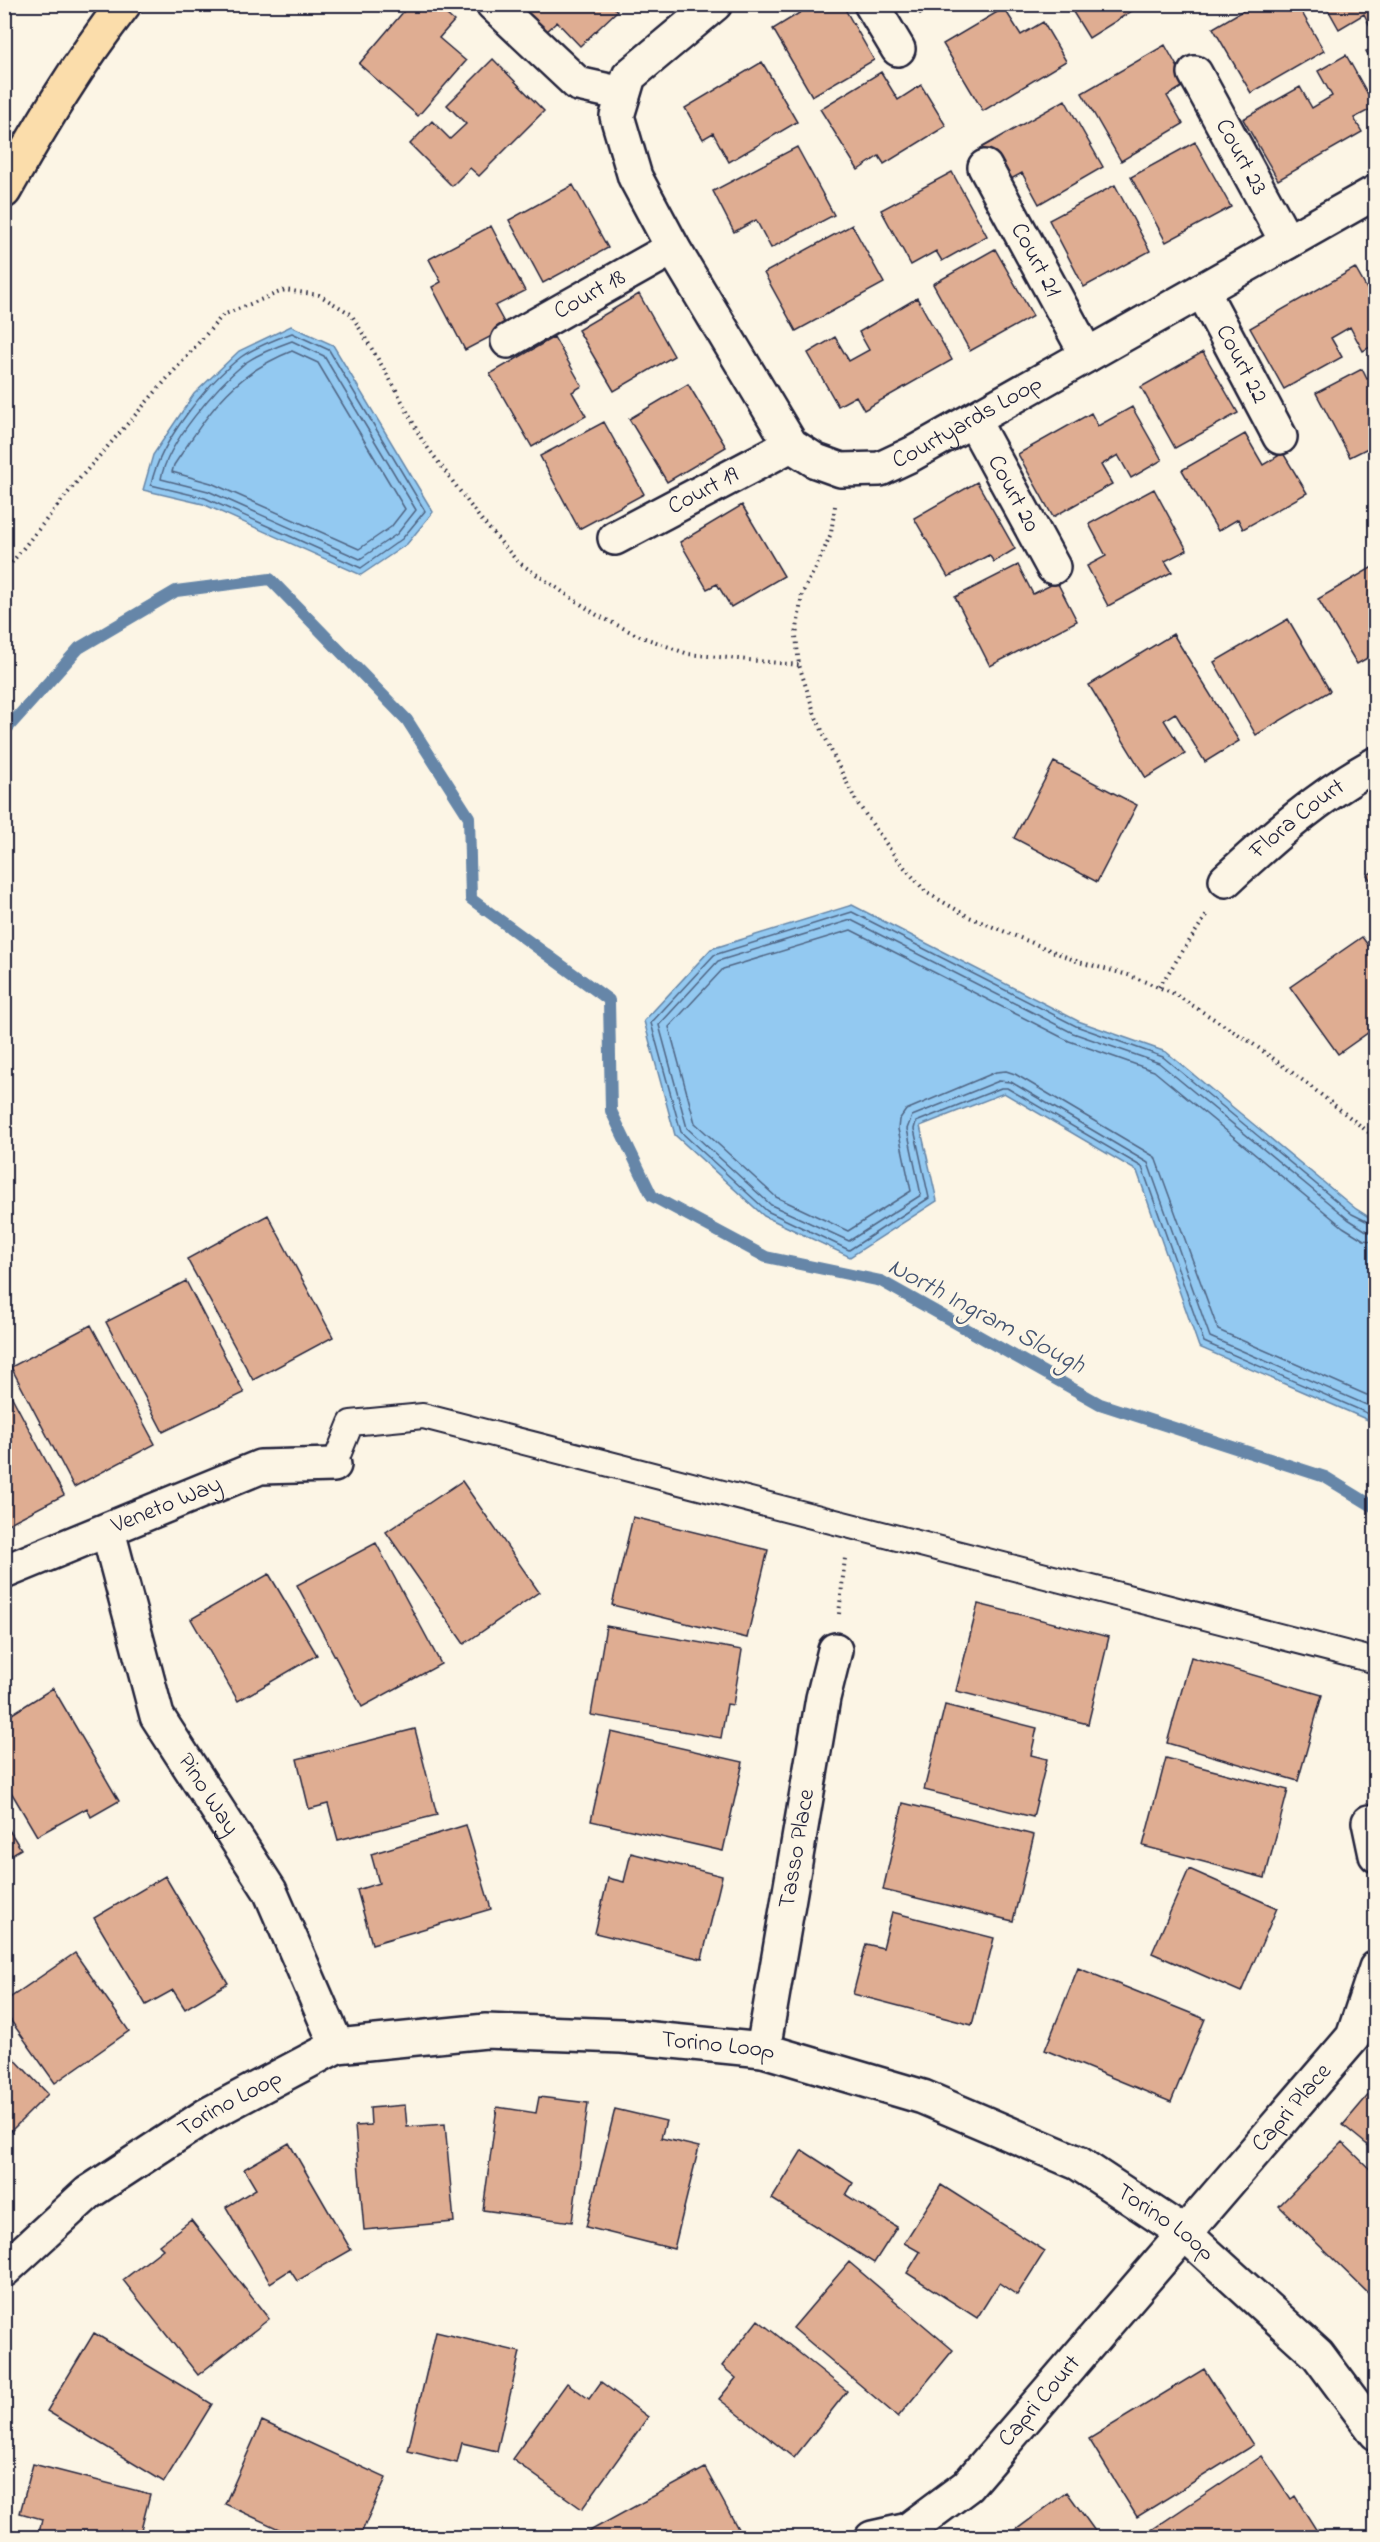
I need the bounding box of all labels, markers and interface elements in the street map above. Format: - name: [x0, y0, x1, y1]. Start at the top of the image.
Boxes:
- street label: Court 23: [1206, 113, 1276, 202]
- street label: Court 21: [1001, 216, 1070, 304]
- street label: Court 18: [548, 261, 632, 329]
- street label: Court 22: [1206, 319, 1277, 410]
- street label: Courtyards Loop: [887, 366, 1049, 478]
- street label: Court 20: [978, 449, 1048, 539]
- street label: Court 19: [662, 458, 746, 524]
- street label: Flora Court: [1241, 770, 1352, 869]
- water label: North Ingram Slough: [881, 1249, 1092, 1385]
- street label: Veneto Way: [106, 1467, 228, 1544]
- street label: Pino Way: [168, 1746, 247, 1843]
- street label: Tasso Place: [770, 1786, 825, 1911]
- street label: Torino Loop: [660, 2022, 780, 2070]
- street label: Capri Place: [1244, 2055, 1341, 2160]
- street label: Torino Loop: [171, 2061, 288, 2147]
- street label: Torino Loop: [1109, 2175, 1222, 2270]
- street label: Capri Court: [990, 2348, 1089, 2455]

